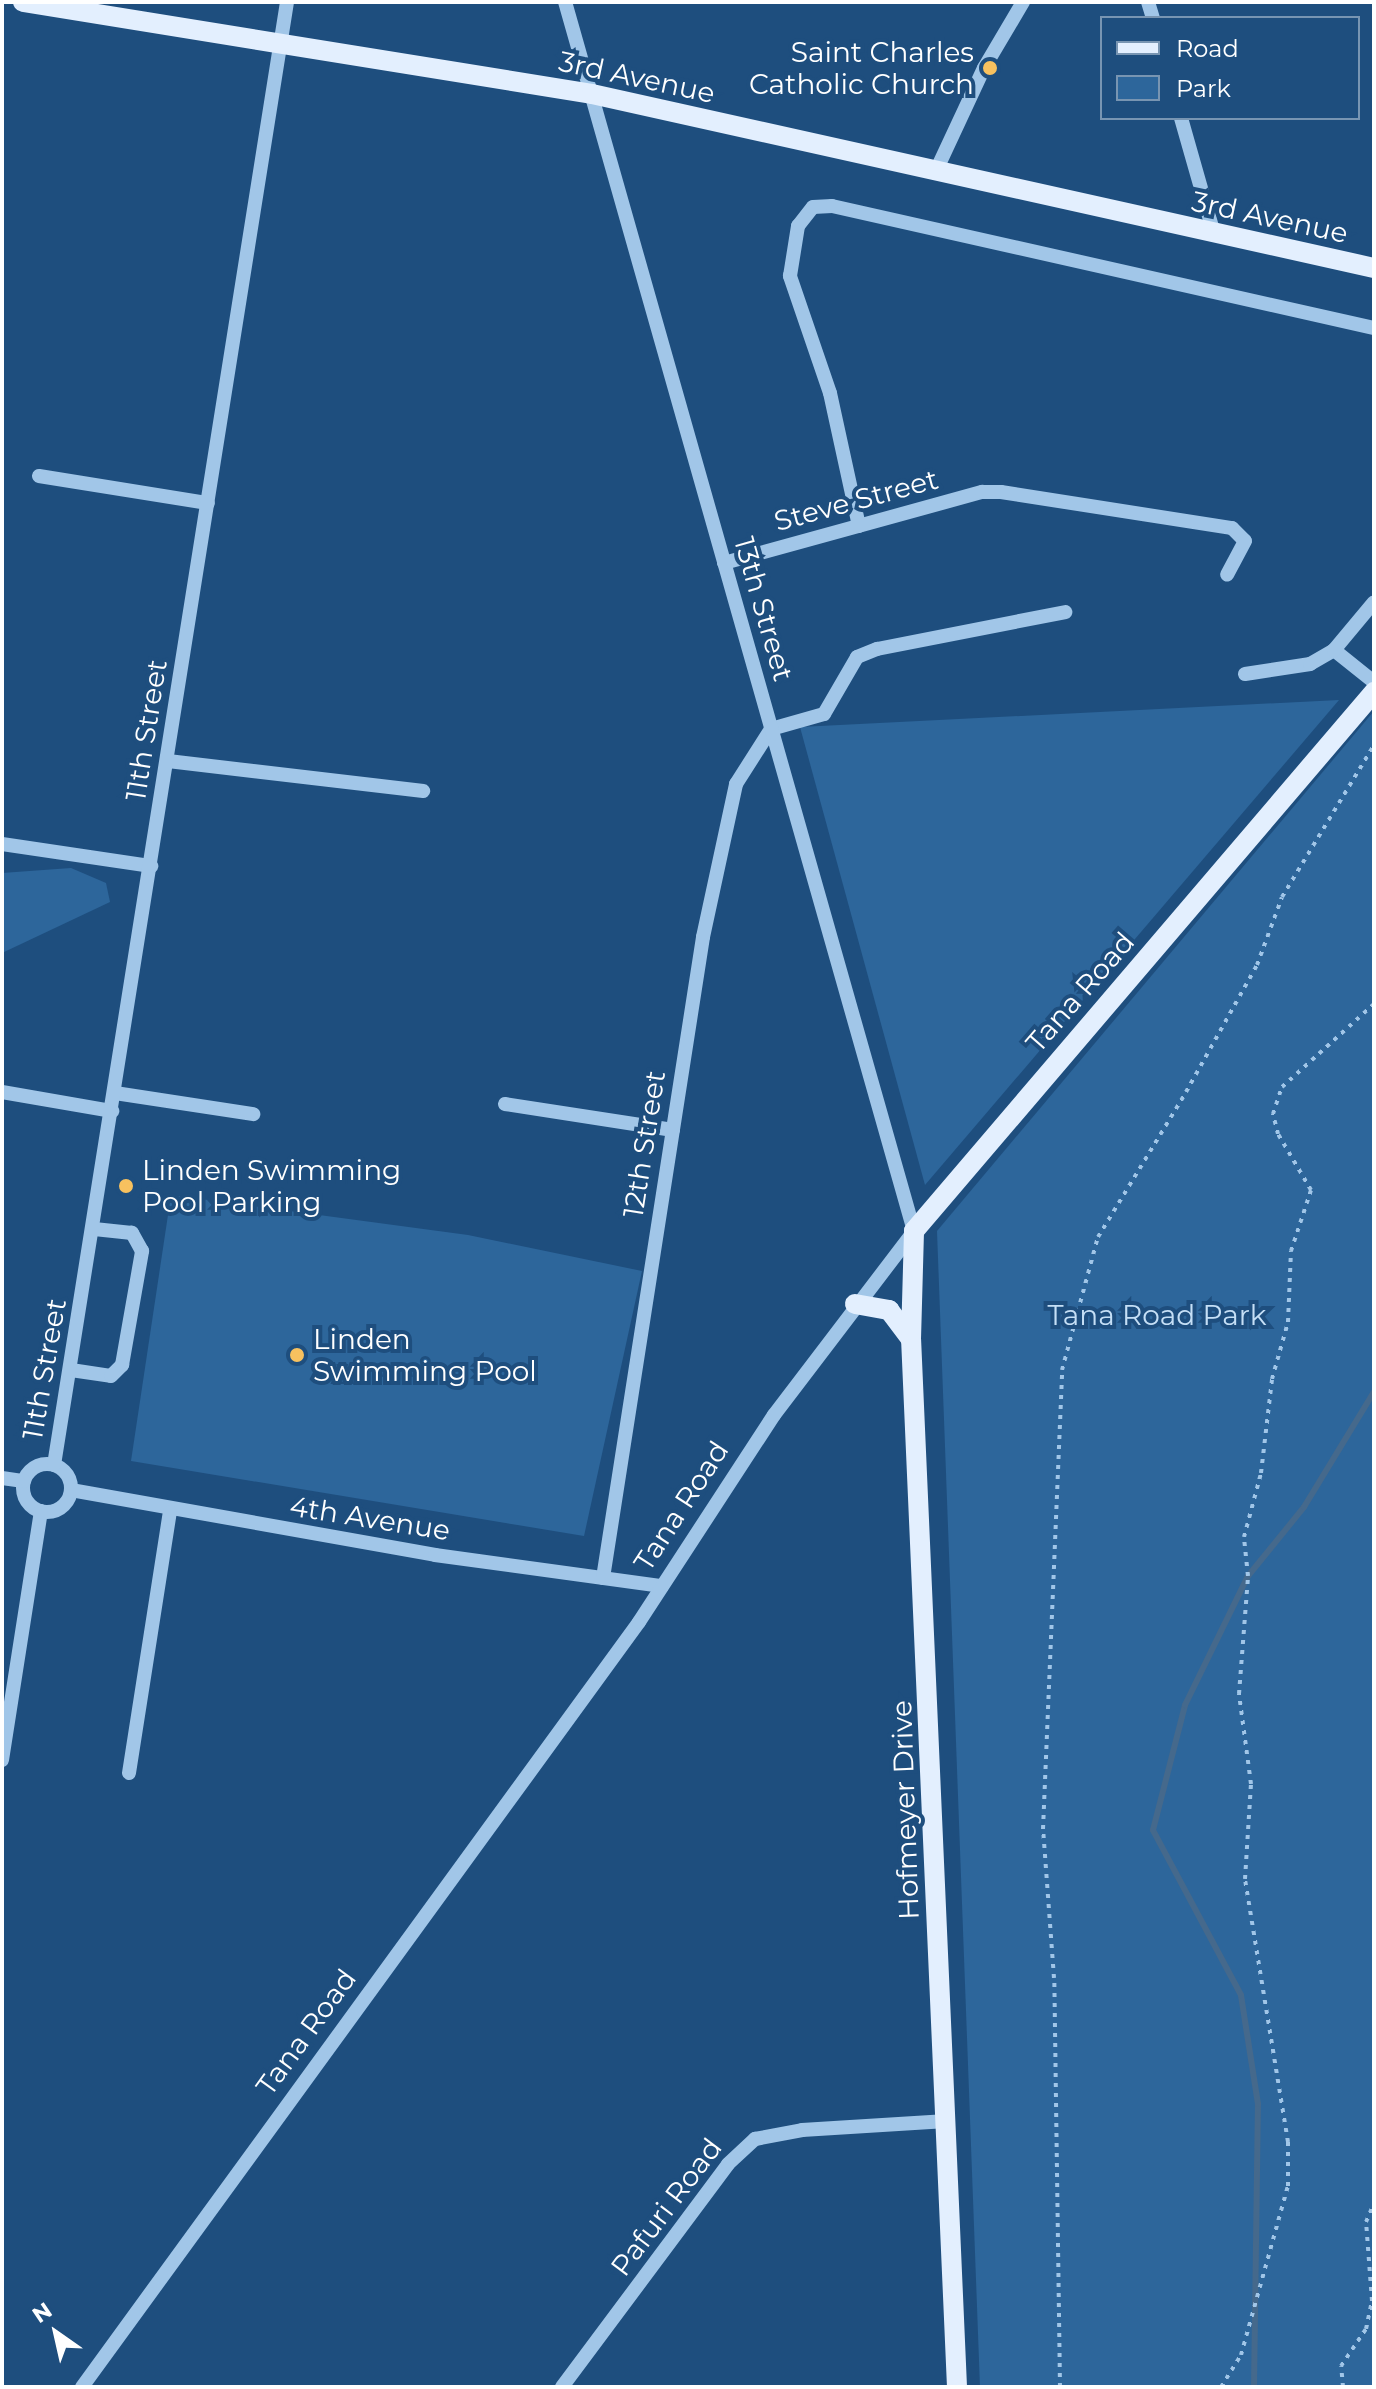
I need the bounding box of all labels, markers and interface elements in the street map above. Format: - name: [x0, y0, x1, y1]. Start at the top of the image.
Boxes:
- legend: [1100, 16, 1360, 120]
- text: Road: [1176, 34, 1239, 63]
- place label: Saint Charles Catholic Church: [749, 35, 974, 101]
- street label: 3rd Avenue: [556, 44, 718, 110]
- marker: Saint Charles Catholic Church: [981, 59, 999, 77]
- text: Park: [1176, 74, 1231, 103]
- street label: 3rd Avenue: [1189, 184, 1351, 250]
- street label: Steve Street: [770, 462, 942, 538]
- street label: 13th Street: [727, 533, 801, 685]
- street label: 11th Street: [118, 657, 174, 803]
- street label: Tana Road: [1019, 925, 1141, 1059]
- street label: 12th Street: [616, 1068, 672, 1220]
- place label: Linden Swimming Pool Parking: [142, 1153, 401, 1219]
- marker: Linden Swimming Pool Parking: [117, 1177, 135, 1195]
- street label: 11th Street: [15, 1296, 73, 1442]
- park label: Tana Road Park: [1047, 1298, 1267, 1332]
- place label: Linden Swimming Pool: [313, 1322, 537, 1388]
- marker: Linden Swimming Pool: [288, 1346, 306, 1364]
- street label: Tana Road: [627, 1435, 735, 1577]
- street label: 4th Avenue: [287, 1489, 453, 1547]
- street label: Hofmeyer Drive: [884, 1700, 926, 1920]
- street label: Tana Road: [249, 1962, 363, 2102]
- street label: Pafuri Road: [603, 2132, 729, 2282]
- north arrow: [16, 2293, 96, 2373]
- text: N: [27, 2297, 57, 2329]

